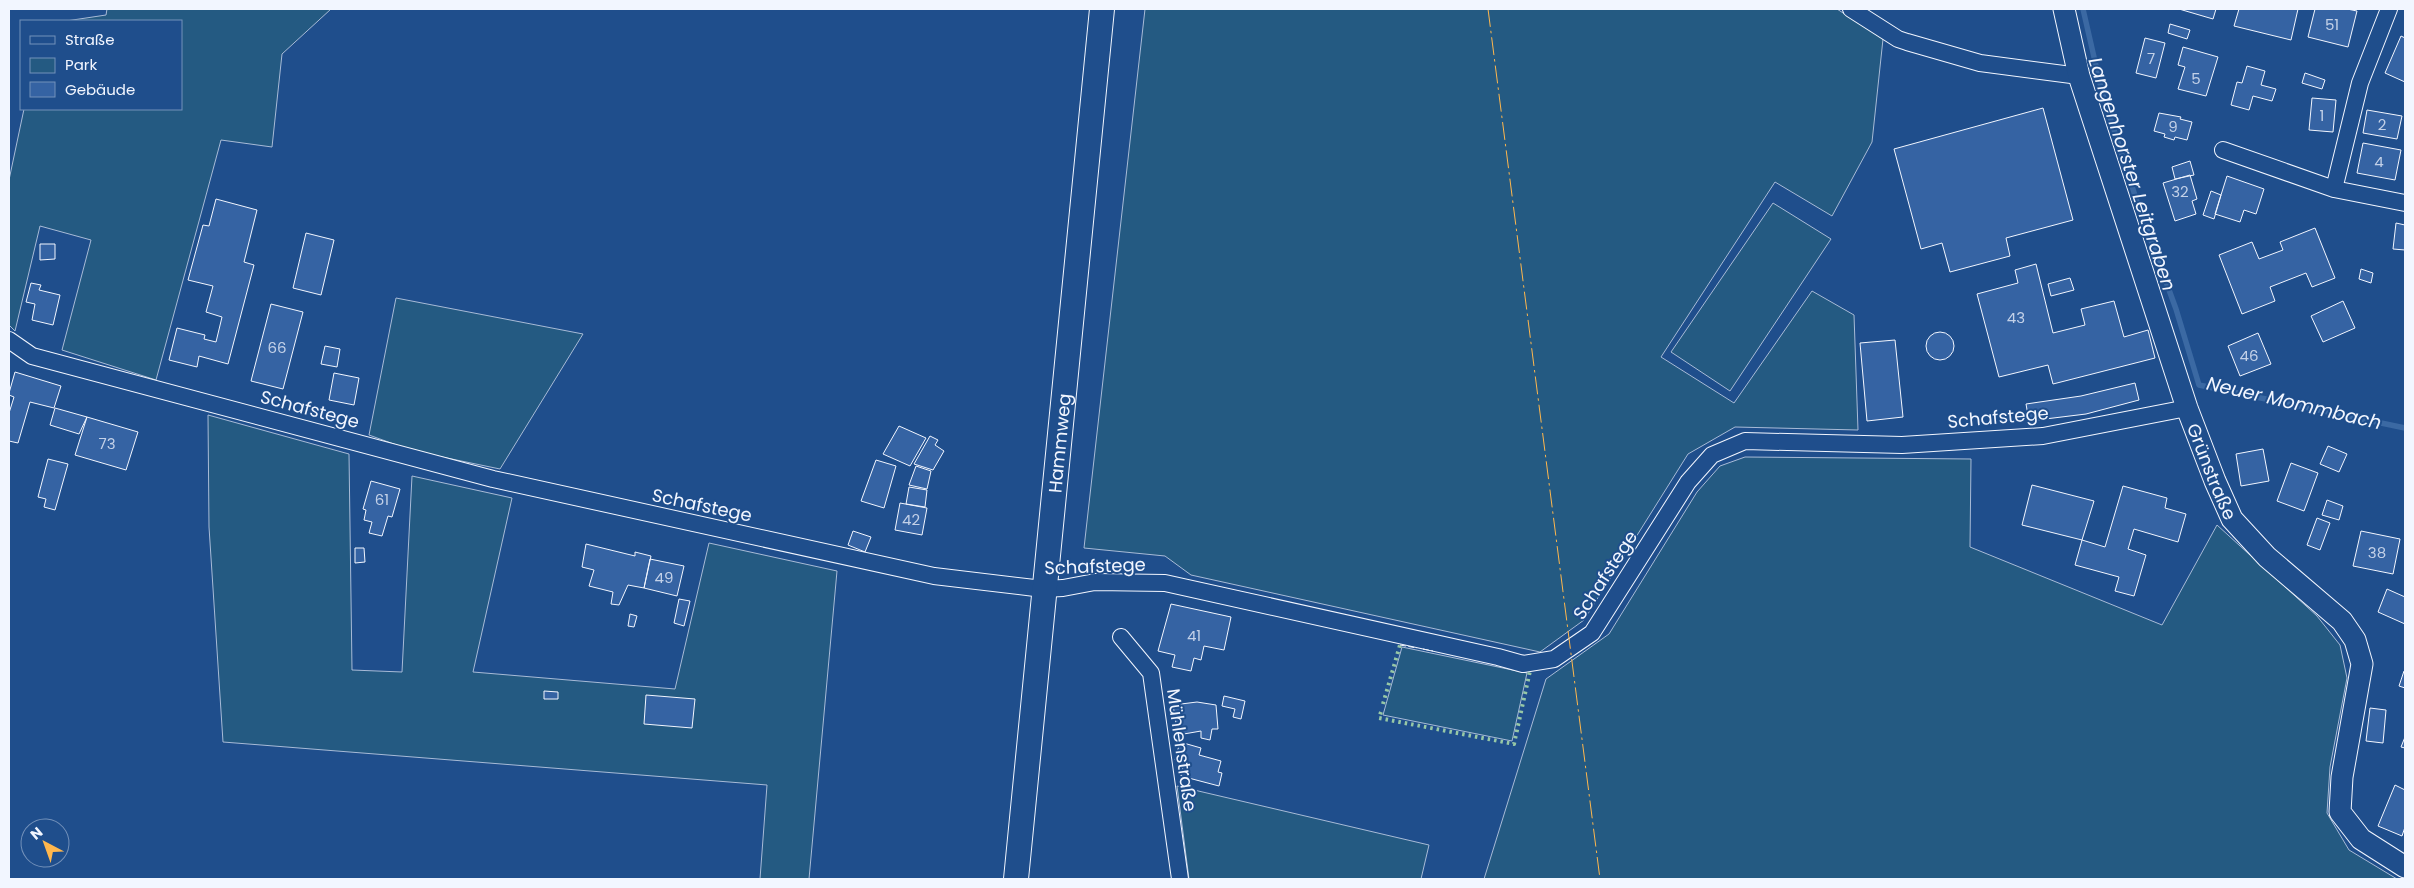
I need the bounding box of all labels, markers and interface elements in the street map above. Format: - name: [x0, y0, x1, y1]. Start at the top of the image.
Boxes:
- house number: 51: [2325, 14, 2339, 35]
- legend: [20, 20, 182, 110]
- text: Straße: [65, 29, 115, 50]
- house number: 7: [2147, 48, 2155, 69]
- text: Park: [65, 54, 97, 75]
- water label: Langenhorster Leitgraben: [2081, 54, 2183, 294]
- house number: 5: [2191, 68, 2201, 89]
- text: Gebäude: [65, 79, 135, 100]
- house number: 1: [2320, 105, 2324, 126]
- house number: 2: [2378, 114, 2386, 135]
- house number: 9: [2168, 116, 2178, 137]
- house number: 4: [2374, 151, 2384, 172]
- house number: 32: [2171, 181, 2189, 202]
- house number: 43: [2007, 307, 2025, 328]
- house number: 66: [267, 337, 287, 358]
- house number: 46: [2240, 345, 2258, 366]
- water label: Neuer Mommbach: [2204, 370, 2384, 436]
- street label: Schafstege: [258, 384, 362, 434]
- street label: Hammweg: [1042, 392, 1076, 494]
- street label: Schafstege: [1946, 400, 2050, 434]
- street label: Grünstraße: [2181, 420, 2243, 524]
- house number: 73: [98, 433, 116, 454]
- street label: Schafstege: [650, 482, 754, 528]
- house number: 61: [375, 489, 389, 510]
- house number: 42: [902, 509, 920, 530]
- street label: Schafstege: [1567, 526, 1643, 624]
- house number: 38: [2368, 542, 2386, 563]
- street label: Schafstege: [1044, 552, 1146, 580]
- house number: 49: [655, 567, 673, 588]
- house number: 41: [1187, 625, 1201, 646]
- street label: Mühlenstraße: [1161, 687, 1203, 813]
- north arrow: [20, 818, 70, 868]
- text: N: [26, 822, 47, 844]

